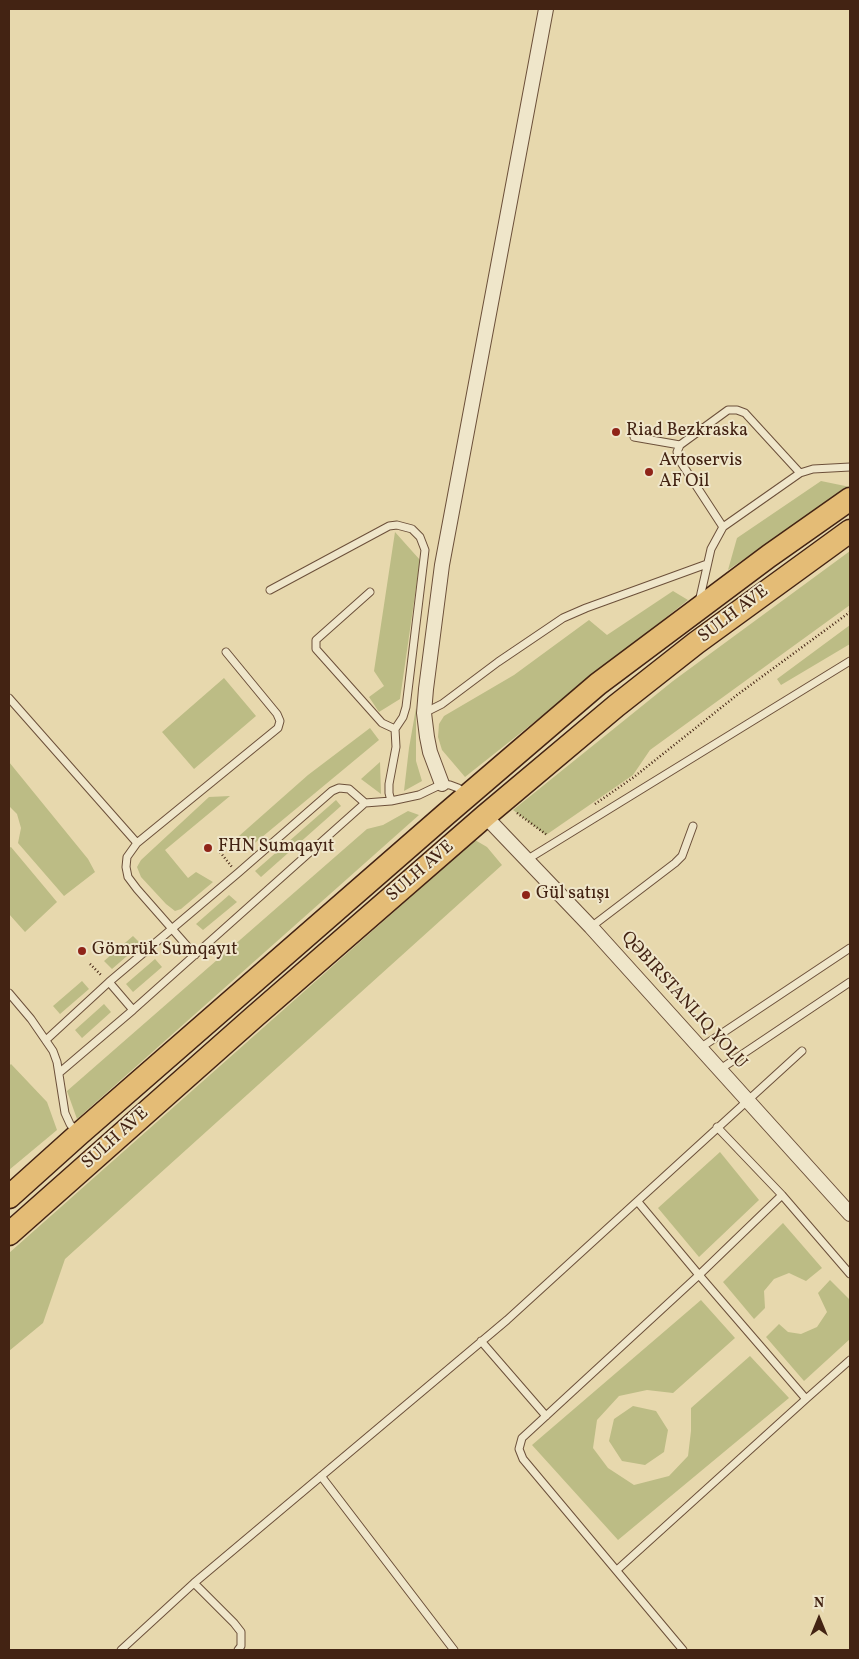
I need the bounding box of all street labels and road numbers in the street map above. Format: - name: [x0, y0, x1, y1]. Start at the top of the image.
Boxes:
- street label: SULH AVE: [695, 582, 773, 648]
- street label: SULH AVE: [383, 837, 459, 907]
- street label: QƏBIRSTANLIQ YOLU: [615, 928, 751, 1074]
- street label: SULH AVE: [78, 1103, 154, 1175]

